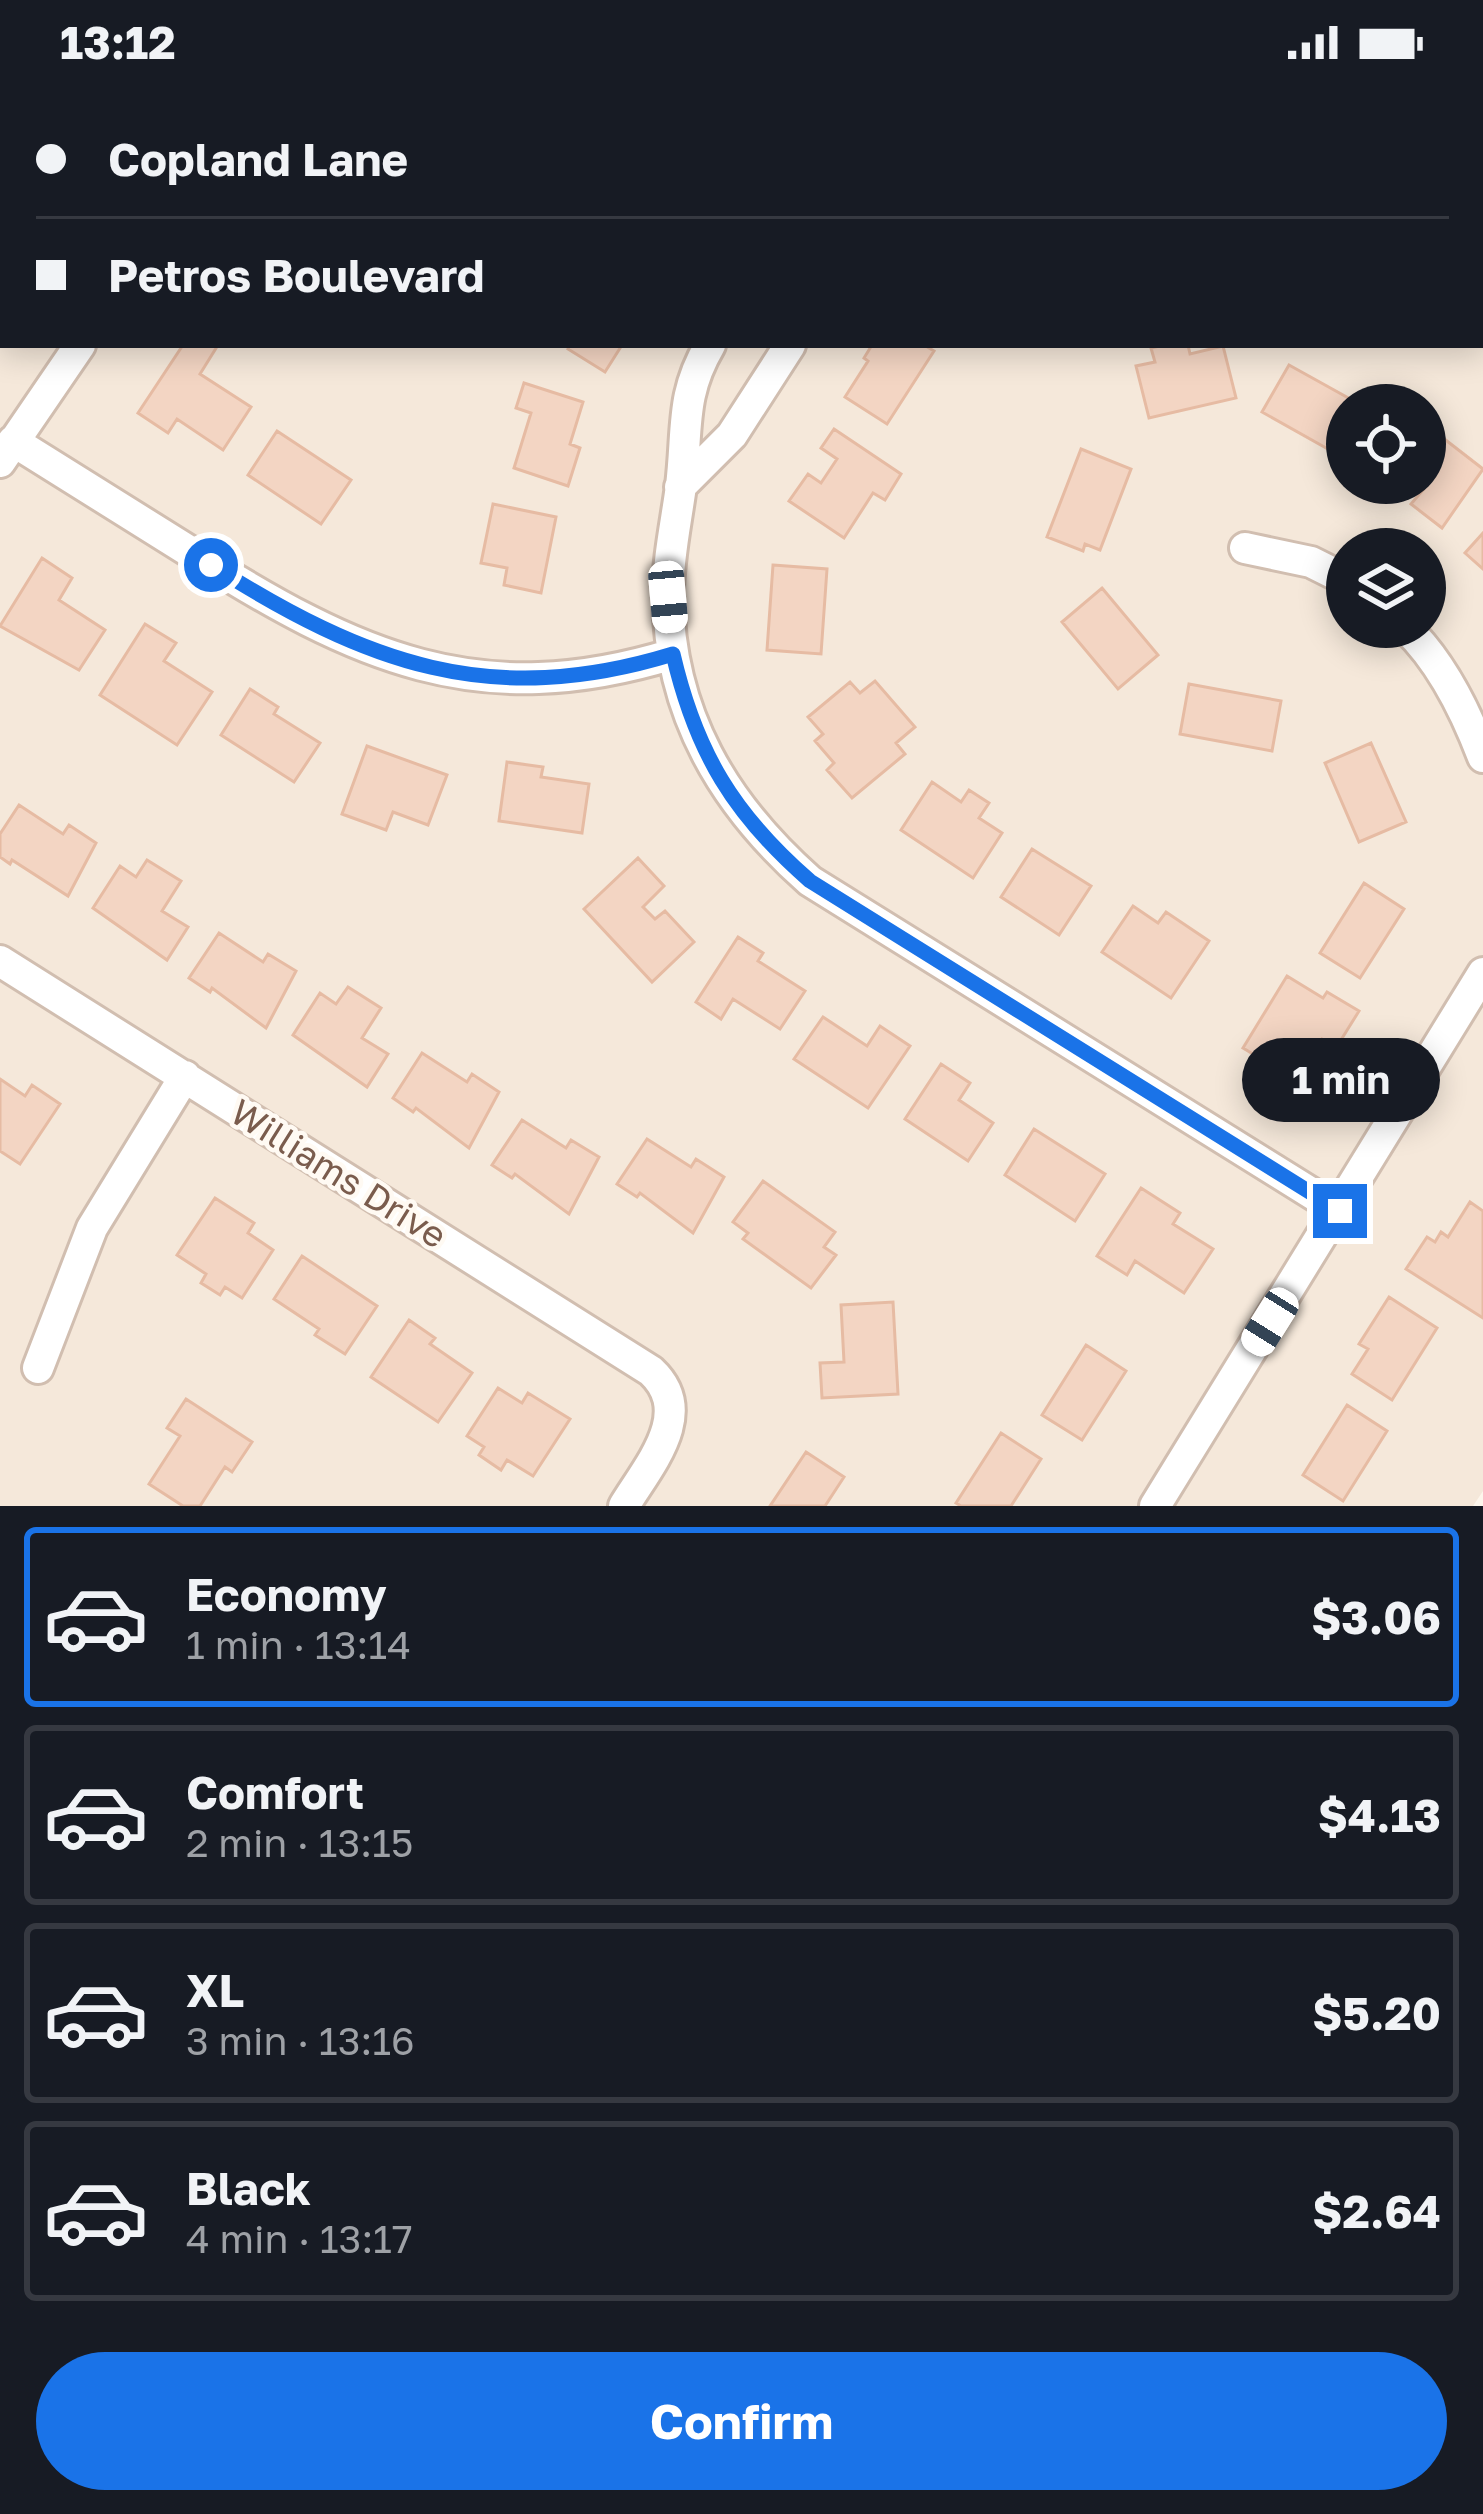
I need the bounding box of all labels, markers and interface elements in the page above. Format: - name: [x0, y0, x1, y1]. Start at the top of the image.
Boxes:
- text: 13:12: [60, 15, 176, 69]
- text: Copland Lane: [108, 132, 408, 186]
- text: Petros Boulevard: [108, 248, 485, 302]
- map controls: [1326, 384, 1446, 648]
- button: locate: [1326, 384, 1446, 504]
- button: layers: [1326, 528, 1446, 648]
- route start: [184, 538, 238, 592]
- car: [647, 560, 689, 634]
- callout: 1 min: [1241, 1037, 1439, 1121]
- text: 1 min: [1292, 1056, 1390, 1103]
- street label: Williams Drive: [223, 1089, 455, 1257]
- route end: [1313, 1184, 1367, 1238]
- car: [1236, 1282, 1304, 1362]
- icon: car: [42, 1563, 150, 1671]
- text: Economy: [186, 1567, 387, 1621]
- text: $3.06: [1311, 1590, 1441, 1644]
- text: 1 min · 13:14: [186, 1621, 411, 1668]
- icon: car: [42, 1761, 150, 1869]
- text: Comfort: [186, 1765, 364, 1819]
- text: $4.13: [1318, 1788, 1441, 1842]
- text: 2 min · 13:15: [186, 1819, 414, 1866]
- icon: car: [42, 1959, 150, 2067]
- text: XL: [186, 1963, 244, 2017]
- text: $5.20: [1312, 1986, 1441, 2040]
- text: 3 min · 13:16: [186, 2017, 415, 2064]
- icon: car: [42, 2157, 150, 2265]
- text: Black: [186, 2161, 311, 2215]
- text: $2.64: [1312, 2184, 1441, 2238]
- text: 4 min · 13:17: [186, 2215, 413, 2262]
- button: Confirm: [36, 2352, 1447, 2490]

